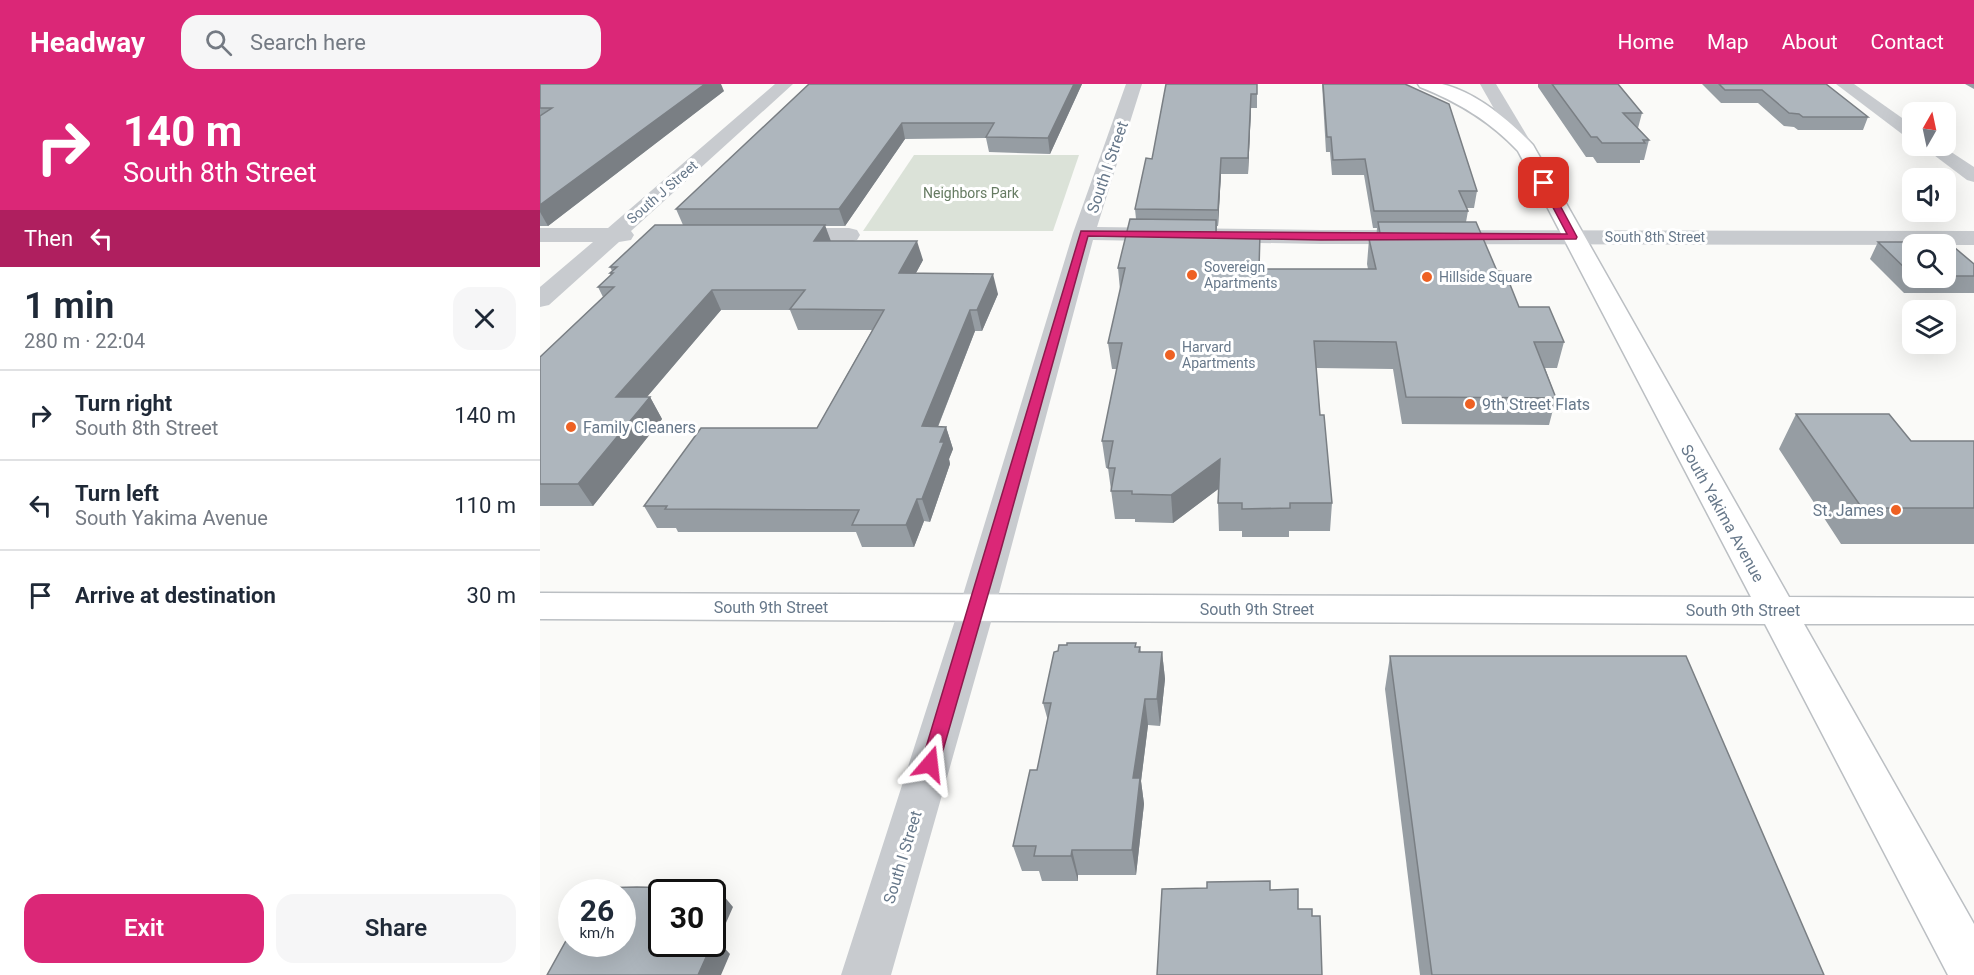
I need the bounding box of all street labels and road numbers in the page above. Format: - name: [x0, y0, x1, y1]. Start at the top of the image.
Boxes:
- street label: South I Street: [1083, 119, 1132, 216]
- street label: South J Street: [624, 157, 701, 227]
- street label: South 8th Street: [1605, 229, 1706, 245]
- street label: South Yakima Avenue: [1677, 441, 1768, 585]
- street label: South 9th Street: [714, 598, 828, 617]
- street label: South 9th Street: [1200, 600, 1314, 619]
- street label: South 9th Street: [1686, 601, 1800, 620]
- street label: South I Street: [879, 808, 926, 906]

